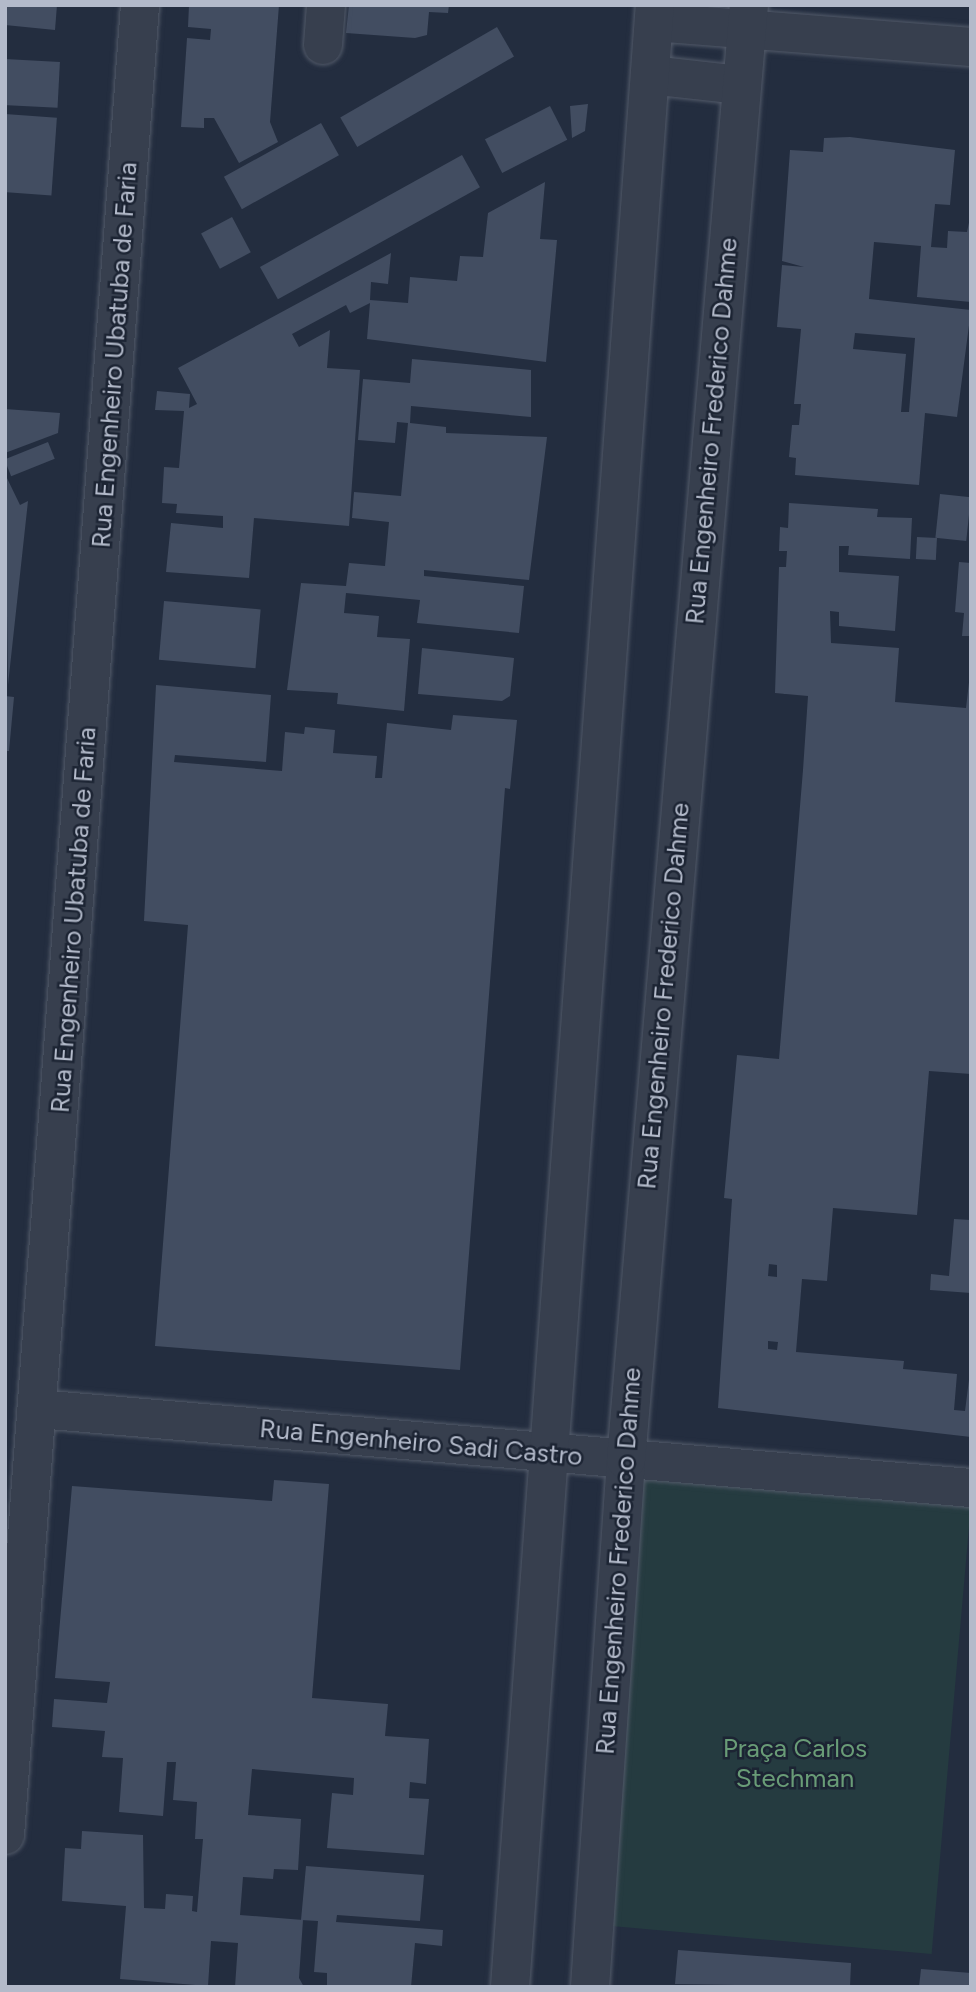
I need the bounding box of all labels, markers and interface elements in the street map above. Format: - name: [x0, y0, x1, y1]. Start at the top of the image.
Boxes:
- street label: Rua Engenheiro Ubatuba de Faria: [86, 161, 144, 549]
- street label: Rua Engenheiro Frederico Dahme: [680, 236, 744, 626]
- street label: Rua Engenheiro Ubatuba de Faria: [45, 726, 103, 1114]
- street label: Rua Engenheiro Frederico Dahme: [632, 801, 696, 1191]
- street label: Rua Engenheiro Frederico Dahme: [590, 1366, 648, 1756]
- street label: Rua Engenheiro Sadi Castro: [258, 1413, 584, 1473]
- park label: Praça Carlos Stechman: [723, 1733, 867, 1795]

